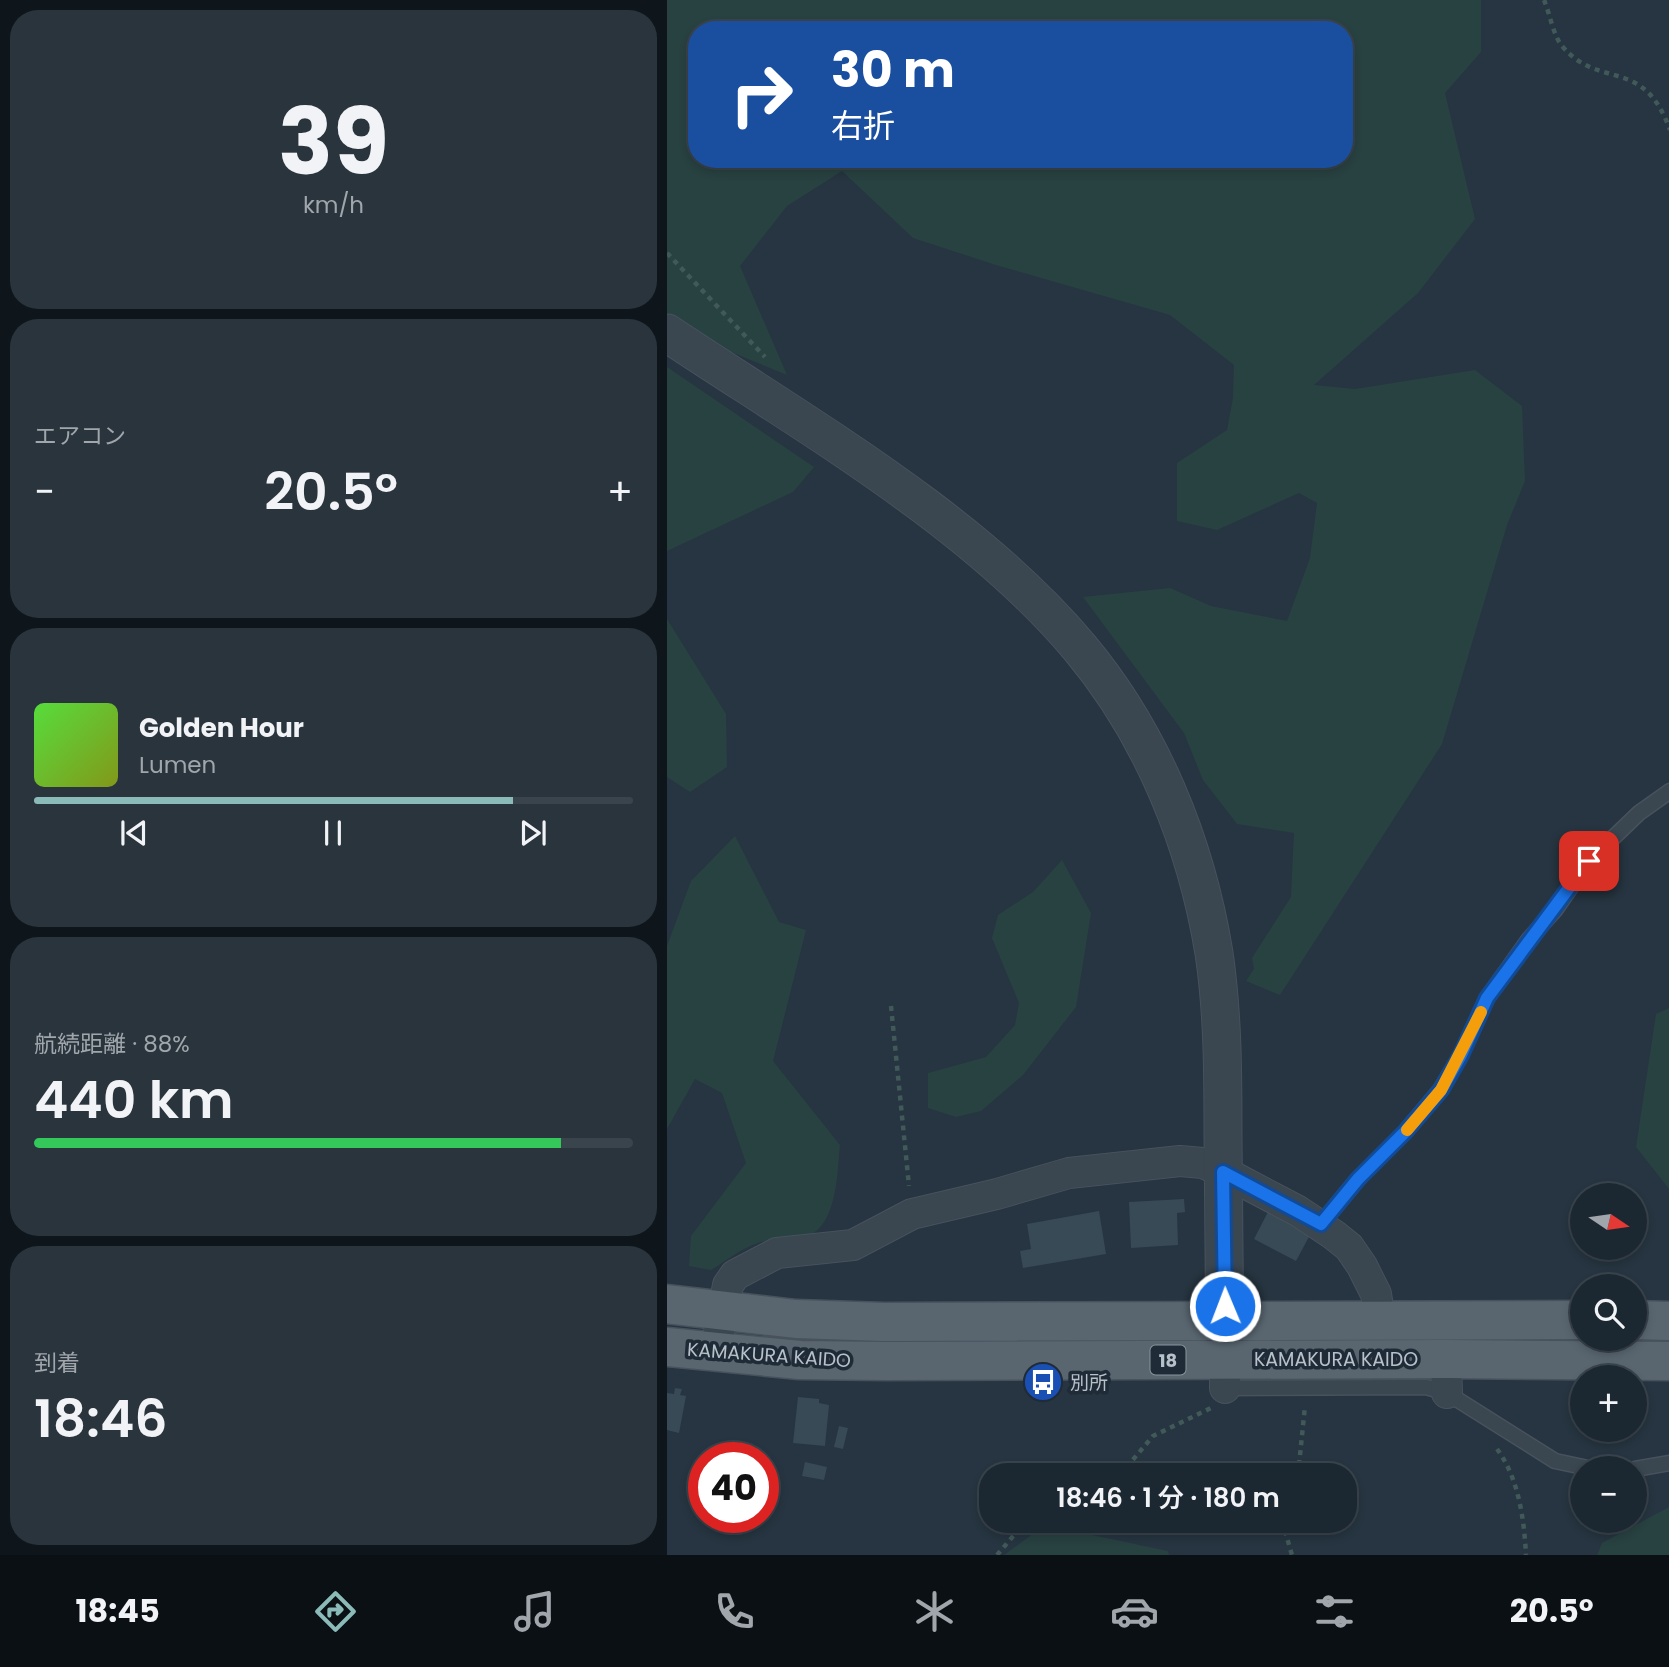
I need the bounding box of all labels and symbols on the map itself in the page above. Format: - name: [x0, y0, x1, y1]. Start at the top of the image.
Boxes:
- pin: [1559, 831, 1619, 891]
- north arrow: [1570, 1183, 1647, 1260]
- position arrow: [1188, 1269, 1262, 1343]
- street label: KAMAKURA KAIDO: [686, 1336, 852, 1374]
- road number: 18: [1151, 1345, 1185, 1374]
- street label: KAMAKURA KAIDO: [1254, 1346, 1418, 1373]
- bus stop icon: 別所: [1022, 1361, 1064, 1403]
- place label: 別所: [1070, 1369, 1108, 1396]
- speed limit sign: 40: [688, 1442, 779, 1533]

